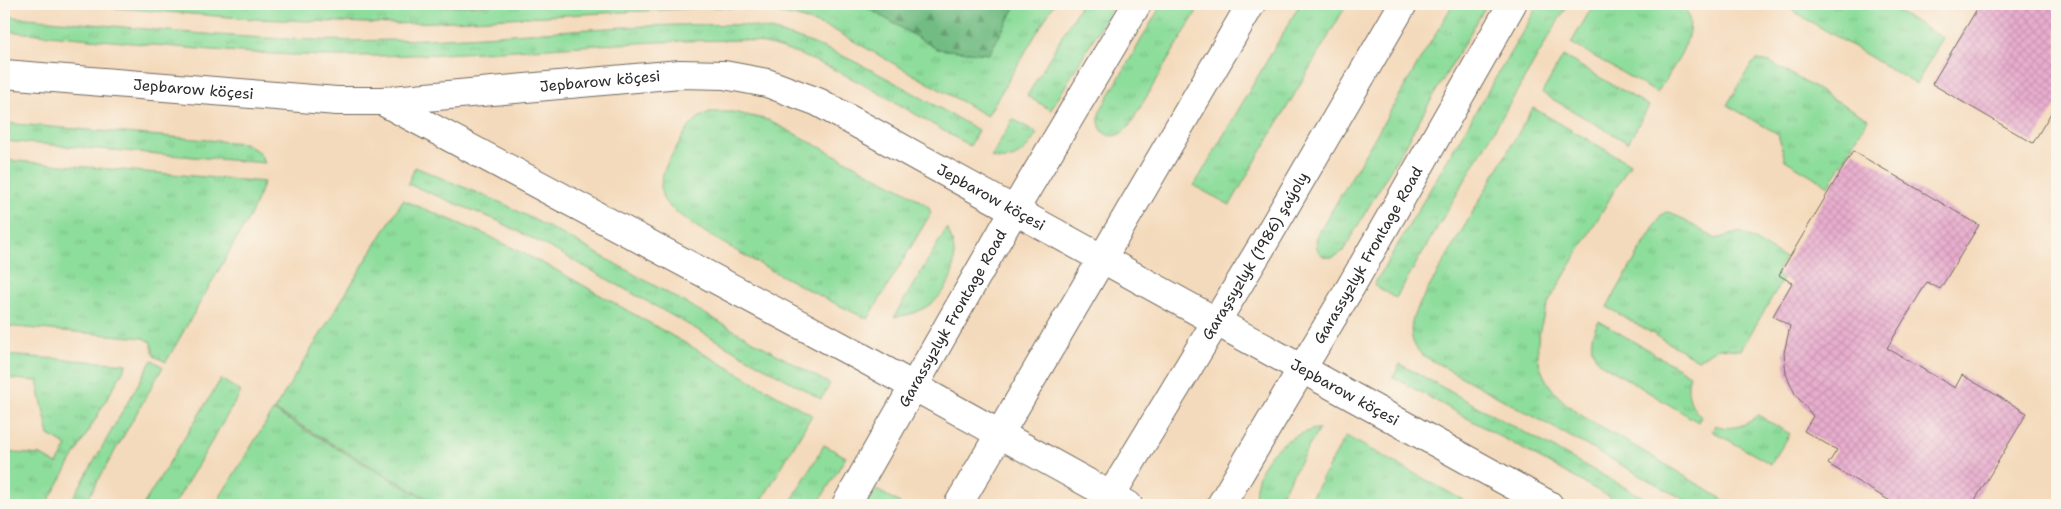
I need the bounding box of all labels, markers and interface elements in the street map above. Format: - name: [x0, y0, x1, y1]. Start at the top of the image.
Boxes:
- street label: Jepbarow köçesi: [539, 66, 661, 97]
- street label: Jepbarow köçesi: [132, 74, 255, 104]
- street label: Jepbarow köçesi: [933, 159, 1049, 235]
- street label: Garassyzlyk Frontage Road: [1309, 162, 1428, 348]
- street label: Garaşsyzlyk (1986) şaýoly: [1197, 168, 1313, 344]
- street label: Garassyzlyk Frontage Road: [894, 225, 1012, 411]
- street label: Jepbarow köçesi: [1287, 354, 1403, 430]

